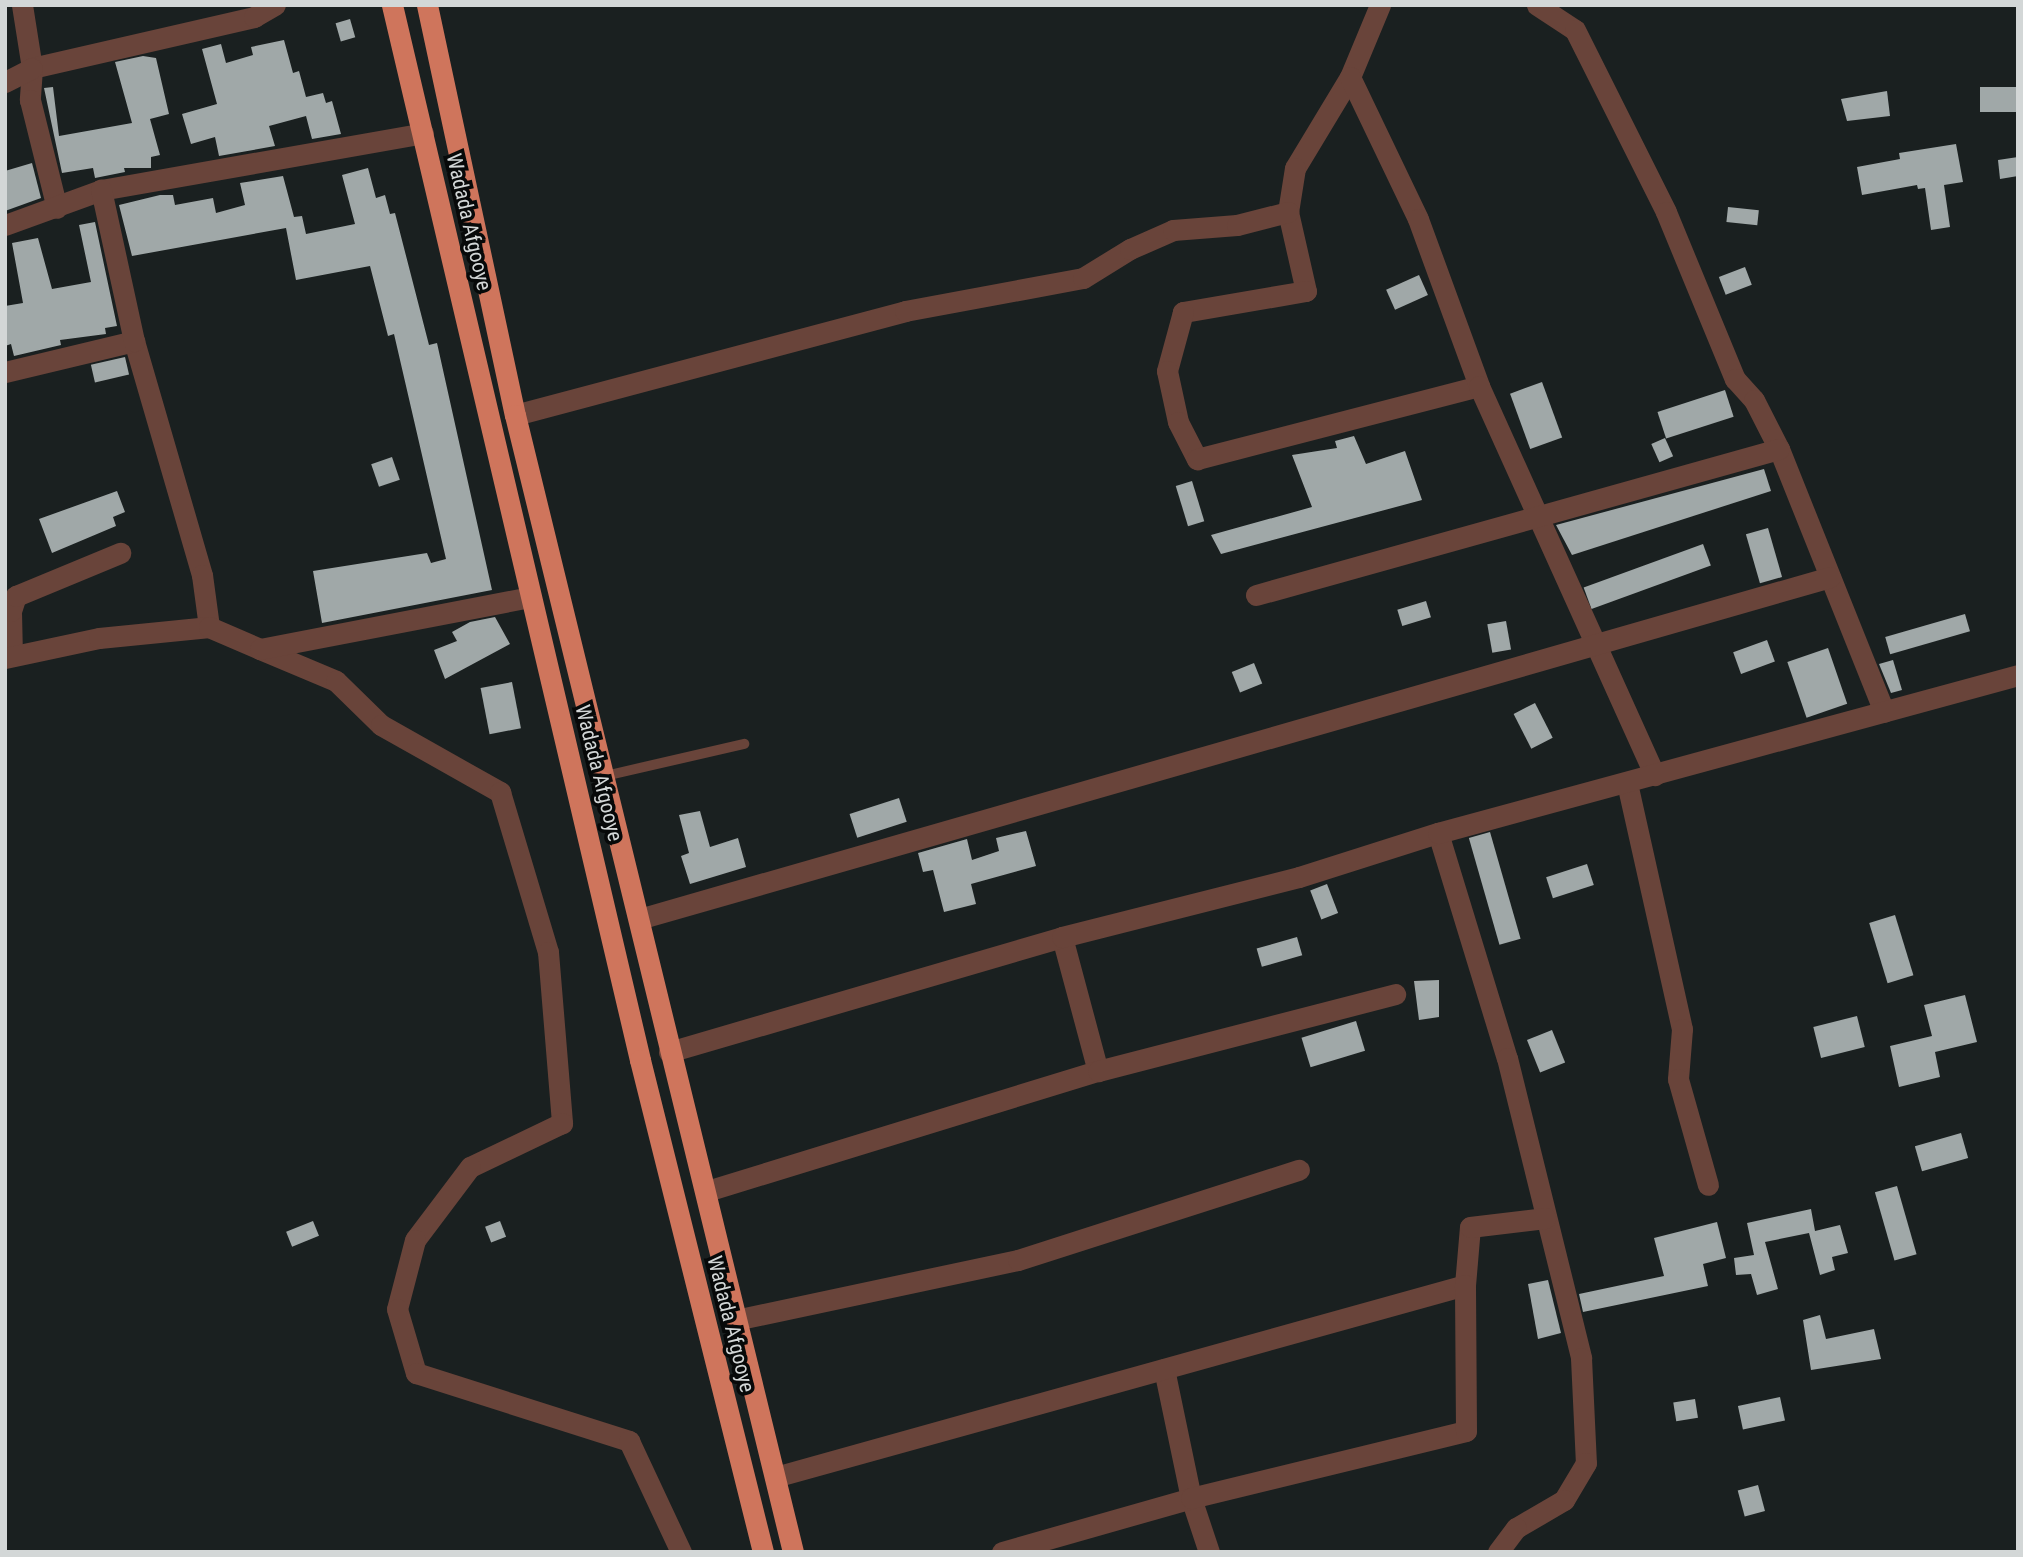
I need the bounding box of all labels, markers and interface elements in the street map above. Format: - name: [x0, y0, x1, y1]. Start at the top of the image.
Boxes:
- street label: Wadada Afgooye: [441, 151, 497, 293]
- street label: Wadada Afgooye: [570, 702, 628, 844]
- street label: Wadada Afgooye: [702, 1253, 760, 1395]

